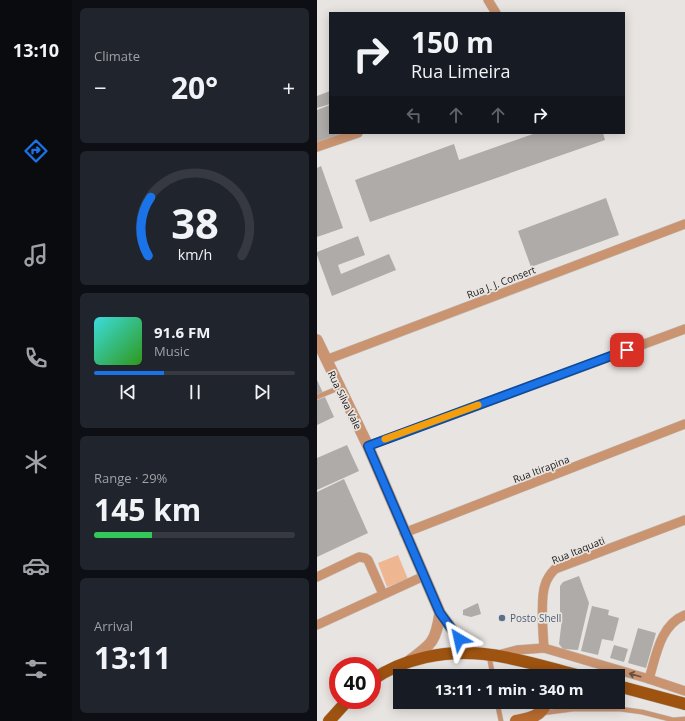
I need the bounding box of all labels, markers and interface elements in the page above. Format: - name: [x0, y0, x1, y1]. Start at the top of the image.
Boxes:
- text: 150 m: [411, 23, 494, 61]
- icon: right: [345, 28, 397, 80]
- text: 13:10: [13, 38, 59, 62]
- text: Climate: [94, 47, 140, 65]
- text: Rua Limeira: [411, 59, 510, 83]
- text: 20°: [171, 67, 218, 108]
- text: −: [94, 72, 107, 102]
- text: +: [282, 72, 295, 102]
- icon: left: [403, 104, 425, 126]
- icon: ahead: [445, 104, 467, 126]
- icon: ahead: [487, 104, 509, 126]
- icon: right: [529, 104, 551, 126]
- icon: directions: [22, 137, 50, 165]
- text: 38: [171, 195, 218, 251]
- icon: music: [22, 241, 50, 269]
- text: km/h: [177, 244, 212, 263]
- street label: Rua J. J. Consert: [465, 262, 538, 302]
- text: 91.6 FM: [154, 322, 210, 342]
- pin: [610, 333, 644, 367]
- icon: arrive: [616, 339, 638, 361]
- text: Music: [154, 342, 189, 360]
- icon: phone: [22, 344, 50, 372]
- street label: Rua Silva Vale: [325, 368, 365, 432]
- icon: previous: [117, 381, 139, 403]
- icon: pause: [184, 381, 206, 403]
- icon: next: [251, 381, 273, 403]
- icon: climate: [22, 448, 50, 476]
- street label: Rua Itirapina: [511, 452, 571, 486]
- text: Range · 29%: [94, 469, 167, 487]
- text: 145 km: [94, 489, 201, 530]
- street label: Rua Itaquati: [549, 533, 607, 567]
- icon: car: [22, 552, 50, 580]
- place label: Posto Shell: [510, 611, 561, 625]
- marker: Posto Shell: [497, 613, 507, 623]
- text: Arrival: [94, 617, 133, 635]
- position arrow: [438, 618, 480, 660]
- text: 13:11: [94, 637, 171, 678]
- icon: filters: [22, 655, 50, 683]
- speed limit sign: 40: [329, 657, 381, 709]
- one-way arrow: [628, 671, 641, 678]
- text: 13:11 · 1 min · 340 m: [435, 679, 583, 699]

